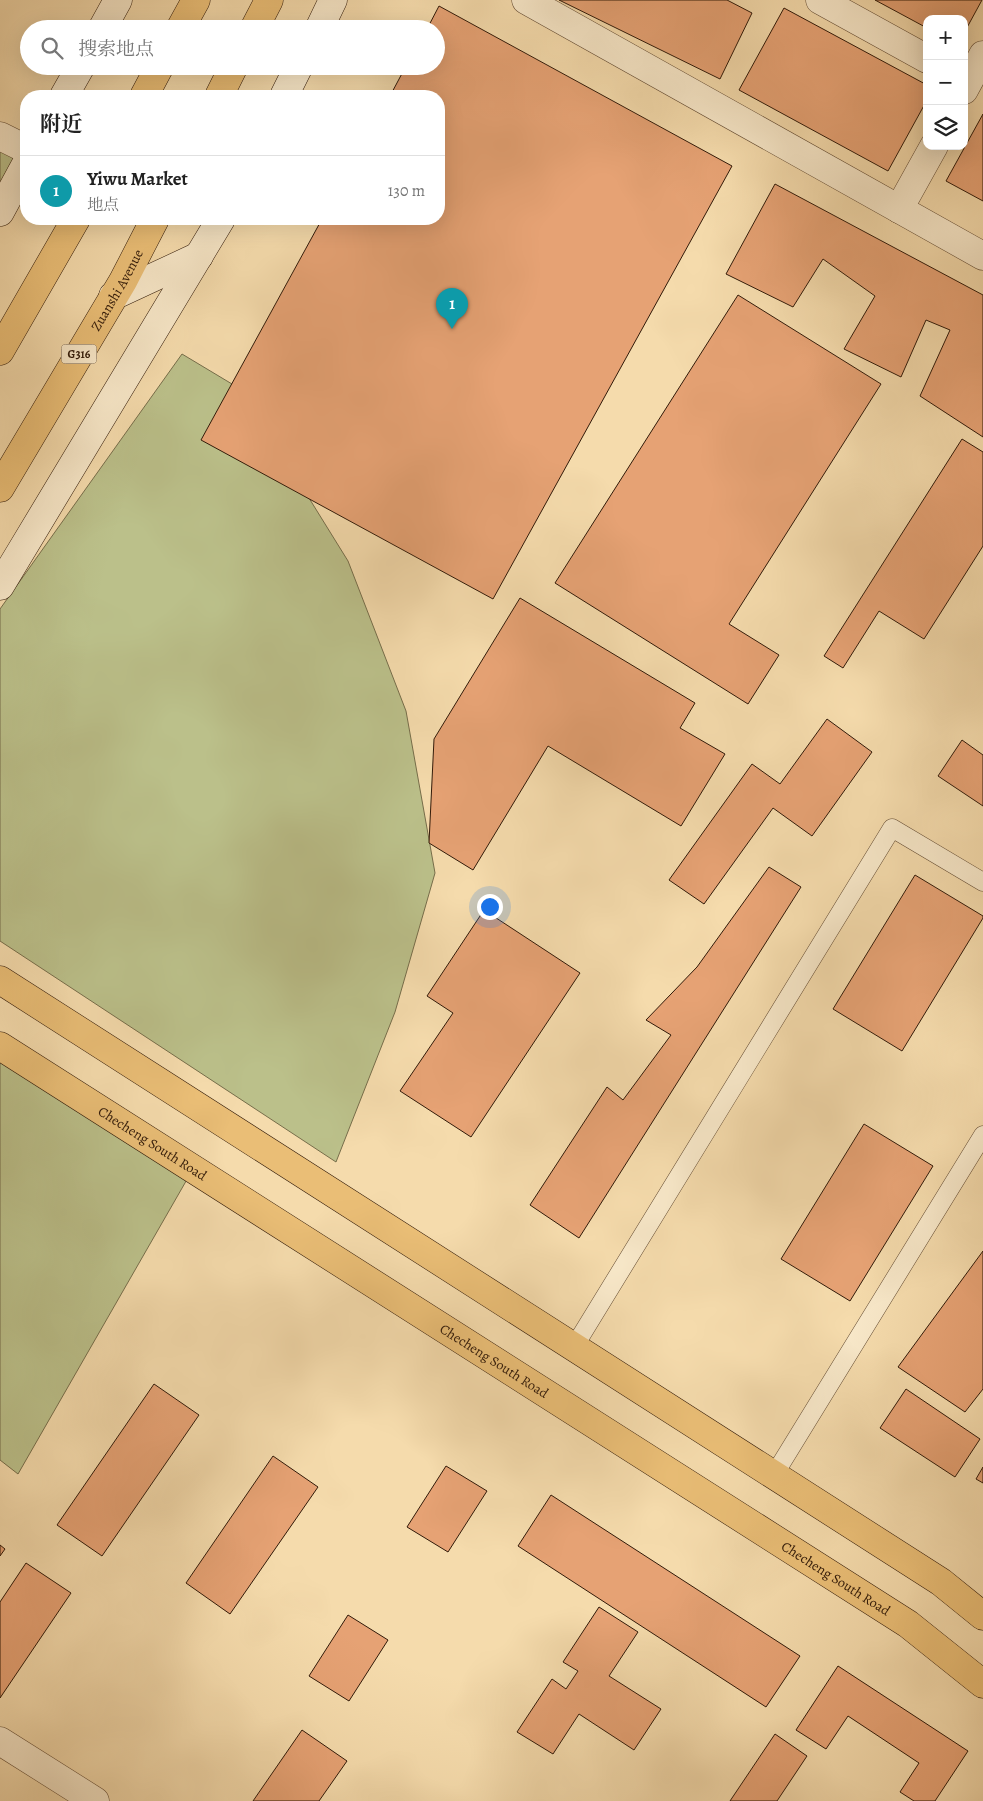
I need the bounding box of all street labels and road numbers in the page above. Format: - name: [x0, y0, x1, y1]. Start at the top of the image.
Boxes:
- street label: Zuanshi Avenue: [86, 246, 148, 335]
- road number: G316: [62, 344, 96, 364]
- street label: Checheng South Road: [94, 1102, 211, 1186]
- street label: Checheng South Road: [436, 1319, 553, 1403]
- street label: Checheng South Road: [778, 1537, 894, 1621]

